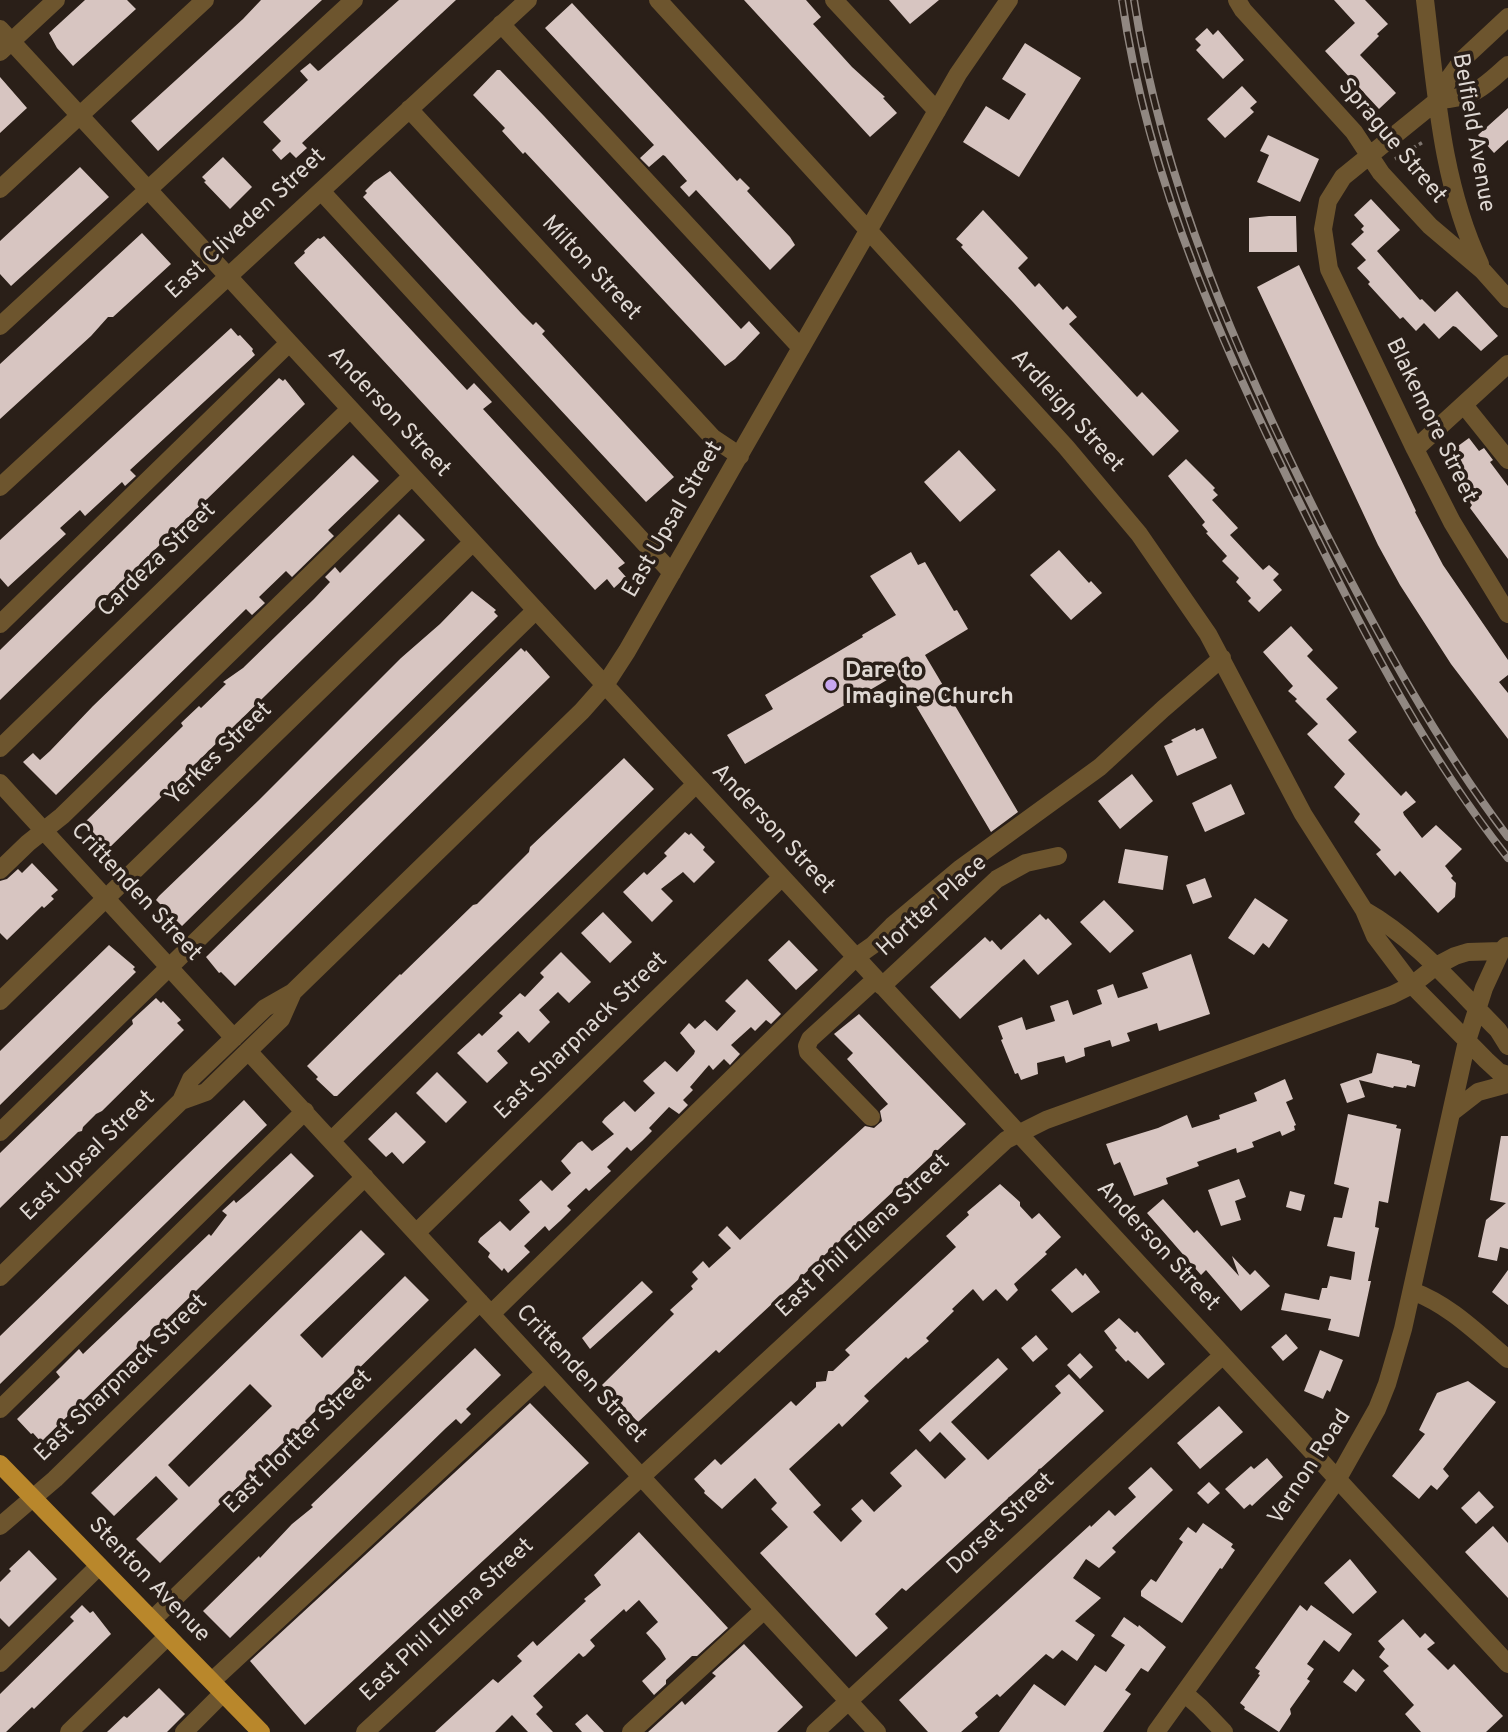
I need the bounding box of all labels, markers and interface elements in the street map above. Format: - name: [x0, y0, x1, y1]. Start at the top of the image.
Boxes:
- street label: Belfield Avenue: [1444, 51, 1500, 215]
- street label: Sprague Street: [1331, 74, 1451, 210]
- street label: East Cliveden Street: [161, 144, 333, 306]
- street label: Milton Street: [534, 211, 646, 327]
- street label: Blakemore Street: [1378, 334, 1482, 508]
- street label: Anderson Street: [321, 342, 455, 484]
- street label: Ardleigh Street: [1004, 345, 1128, 479]
- street label: East Upsal Street: [618, 437, 730, 603]
- street label: Cardeza Street: [93, 498, 223, 624]
- place label: Dare to Imagine Church: [845, 658, 1014, 712]
- marker: Dare to Imagine Church: [823, 677, 839, 693]
- street label: Yerkes Street: [161, 697, 279, 813]
- street label: Anderson Street: [705, 759, 839, 901]
- street label: Crittenden Street: [64, 818, 206, 968]
- street label: Hortter Place: [872, 850, 994, 964]
- street label: East Sharpnack Street: [490, 947, 674, 1127]
- street label: East Upsal Street: [16, 1086, 162, 1228]
- street label: East Phil Ellena Street: [771, 1149, 957, 1325]
- street label: Anderson Street: [1090, 1176, 1224, 1318]
- street label: East Sharpnack Street: [30, 1289, 214, 1469]
- street label: Crittenden Street: [509, 1300, 651, 1450]
- street label: East Hortter Street: [219, 1365, 379, 1521]
- street label: Vernon Road: [1264, 1405, 1358, 1531]
- street label: Dorset Street: [942, 1468, 1062, 1582]
- street label: Stenton Avenue: [81, 1513, 215, 1649]
- street label: East Phil Ellena Street: [355, 1533, 541, 1709]

